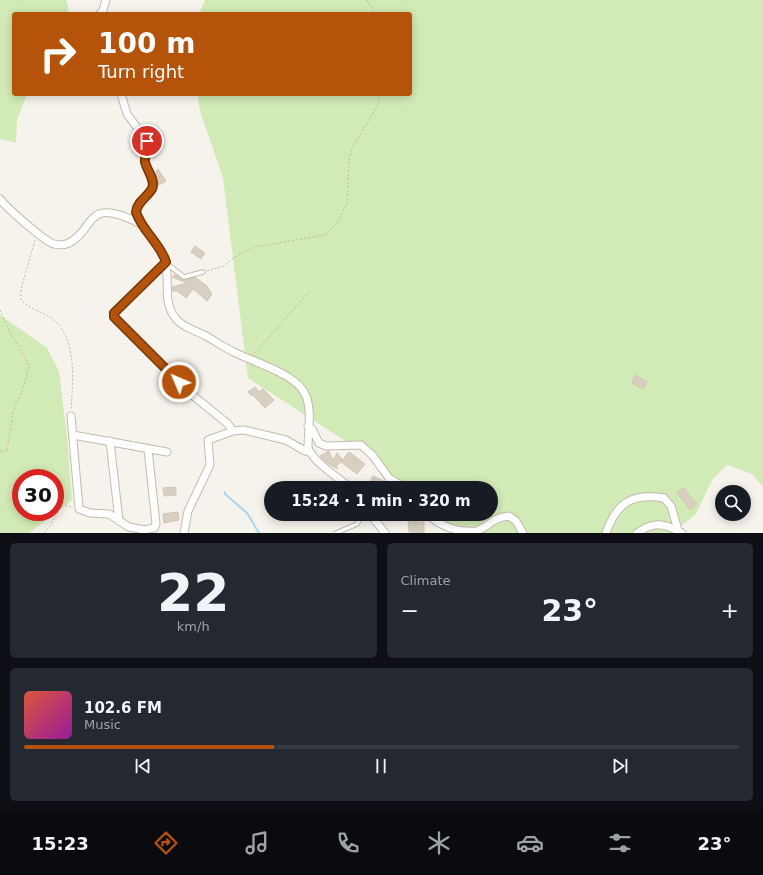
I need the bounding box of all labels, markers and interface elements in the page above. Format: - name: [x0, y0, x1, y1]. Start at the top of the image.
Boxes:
- text: 100 m: [98, 27, 195, 60]
- icon: right: [32, 28, 84, 80]
- text: Turn right: [98, 61, 184, 82]
- pin: [130, 124, 164, 158]
- icon: arrive: [136, 130, 158, 152]
- position arrow: [158, 361, 200, 403]
- speed limit sign: 30: [12, 469, 64, 521]
- map controls: [715, 485, 751, 521]
- button: search: [715, 485, 751, 521]
- text: 15:24 · 1 min · 320 m: [291, 492, 471, 510]
- text: 22: [157, 563, 229, 623]
- text: Climate: [401, 573, 451, 588]
- text: 23°: [541, 593, 598, 628]
- text: −: [401, 598, 419, 623]
- text: +: [721, 598, 739, 623]
- text: km/h: [177, 619, 210, 634]
- text: 102.6 FM: [84, 699, 162, 717]
- text: Music: [84, 717, 121, 732]
- icon: previous: [132, 755, 154, 777]
- icon: pause: [370, 755, 392, 777]
- icon: next: [609, 755, 631, 777]
- icon: directions: [152, 829, 180, 857]
- icon: music: [243, 829, 271, 857]
- icon: phone: [334, 829, 362, 857]
- icon: climate: [425, 829, 453, 857]
- icon: car: [516, 829, 544, 857]
- icon: filters: [606, 829, 634, 857]
- text: 15:23: [31, 833, 89, 854]
- text: 23°: [697, 833, 732, 854]

